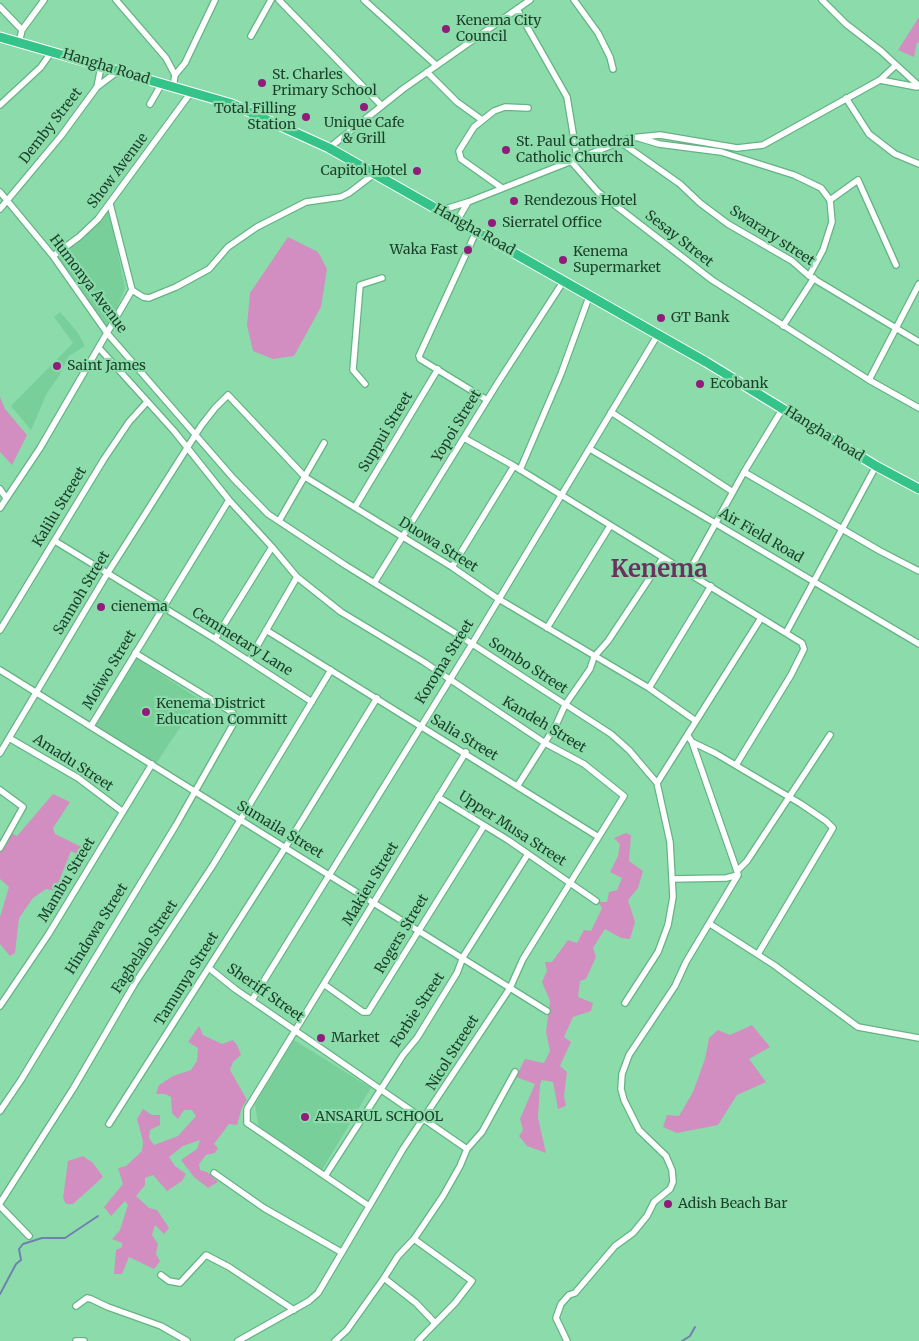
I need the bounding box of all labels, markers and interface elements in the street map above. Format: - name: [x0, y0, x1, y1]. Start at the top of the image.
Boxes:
- place label: Kenema City Council: [456, 13, 541, 46]
- marker: Kenema City Council: [440, 23, 452, 35]
- street label: Hangha Road: [60, 46, 152, 88]
- place label: St. Charles Primary School: [272, 67, 377, 100]
- marker: St. Charles Primary School: [256, 77, 268, 89]
- street label: Demby Street: [16, 85, 86, 167]
- place label: Total Filling Station: [214, 101, 296, 134]
- marker: Unique Cafe & Grill: [358, 101, 370, 113]
- marker: Total Filling Station: [300, 111, 312, 123]
- place label: Unique Cafe & Grill: [324, 115, 404, 148]
- street label: Show Avenue: [84, 130, 152, 212]
- place label: St. Paul Cathedral Catholic Church: [516, 134, 634, 166]
- marker: St. Paul Cathedral Catholic Church: [500, 144, 512, 156]
- place label: Capitol Hotel: [321, 163, 407, 179]
- marker: Capitol Hotel: [411, 165, 423, 177]
- place label: Rendezous Hotel: [524, 193, 637, 209]
- marker: Rendezous Hotel: [508, 195, 520, 207]
- street label: Hangha Road: [431, 201, 517, 259]
- street label: Swarary street: [726, 202, 818, 270]
- street label: Sesay Street: [642, 207, 716, 271]
- place label: Sierratel Office: [502, 215, 602, 231]
- marker: Sierratel Office: [486, 217, 498, 229]
- street label: Humonya Avenue: [46, 232, 130, 336]
- place label: Waka Fast: [390, 242, 458, 258]
- marker: Waka Fast: [462, 244, 474, 256]
- place label: Kenema Supermarket: [573, 244, 661, 276]
- marker: Kenema Supermarket: [557, 254, 569, 266]
- place label: GT Bank: [671, 310, 729, 326]
- marker: GT Bank: [655, 312, 667, 324]
- place label: Saint James: [67, 358, 146, 374]
- marker: Saint James: [51, 360, 63, 372]
- place label: Ecobank: [710, 376, 768, 392]
- marker: Ecobank: [694, 378, 706, 390]
- street label: Yopoi Street: [429, 387, 485, 465]
- street label: Suppui Street: [355, 389, 417, 475]
- street label: Hangha Road: [781, 403, 867, 465]
- street label: Kalilu Streeet: [30, 464, 90, 550]
- street label: Air Field Road: [716, 505, 806, 567]
- street label: Duowa Street: [395, 514, 481, 576]
- street label: Sannoh Street: [50, 548, 114, 638]
- district label: Kenema: [610, 556, 708, 584]
- place label: cienema: [111, 599, 168, 615]
- marker: cienema: [95, 601, 107, 613]
- street label: Cemmetary Lane: [189, 604, 295, 680]
- street label: Koroma Street: [412, 617, 478, 707]
- street label: Moiwo Street: [80, 627, 140, 713]
- street label: Sombo Street: [485, 634, 571, 698]
- street label: Kandeh Street: [499, 693, 589, 757]
- place label: Kenema District Education Committ: [156, 696, 288, 729]
- marker: Kenema District Education Committ: [140, 706, 152, 718]
- street label: Salia Street: [427, 711, 501, 765]
- street label: Amadu Street: [30, 731, 116, 795]
- street label: Upper Musa Street: [455, 788, 569, 870]
- street label: Sumaila Street: [234, 798, 326, 862]
- street label: Mambu Street: [35, 835, 99, 925]
- street label: Makieu Street: [340, 839, 402, 929]
- street label: Hindowa Street: [62, 880, 132, 978]
- street label: Rogers Street: [372, 891, 432, 977]
- street label: Fagbelalo Street: [109, 897, 181, 997]
- street label: Tamunya Street: [151, 929, 223, 1029]
- street label: Sheriff Street: [223, 960, 307, 1026]
- street label: Forbie Street: [388, 969, 448, 1051]
- street label: Nicol Streeet: [423, 1012, 483, 1094]
- place label: Market: [331, 1030, 380, 1046]
- marker: Market: [315, 1032, 327, 1044]
- place label: ANSARUL SCHOOL: [315, 1109, 443, 1125]
- marker: ANSARUL SCHOOL: [299, 1111, 311, 1123]
- place label: Adish Beach Bar: [678, 1196, 788, 1212]
- marker: Adish Beach Bar: [662, 1198, 674, 1210]

